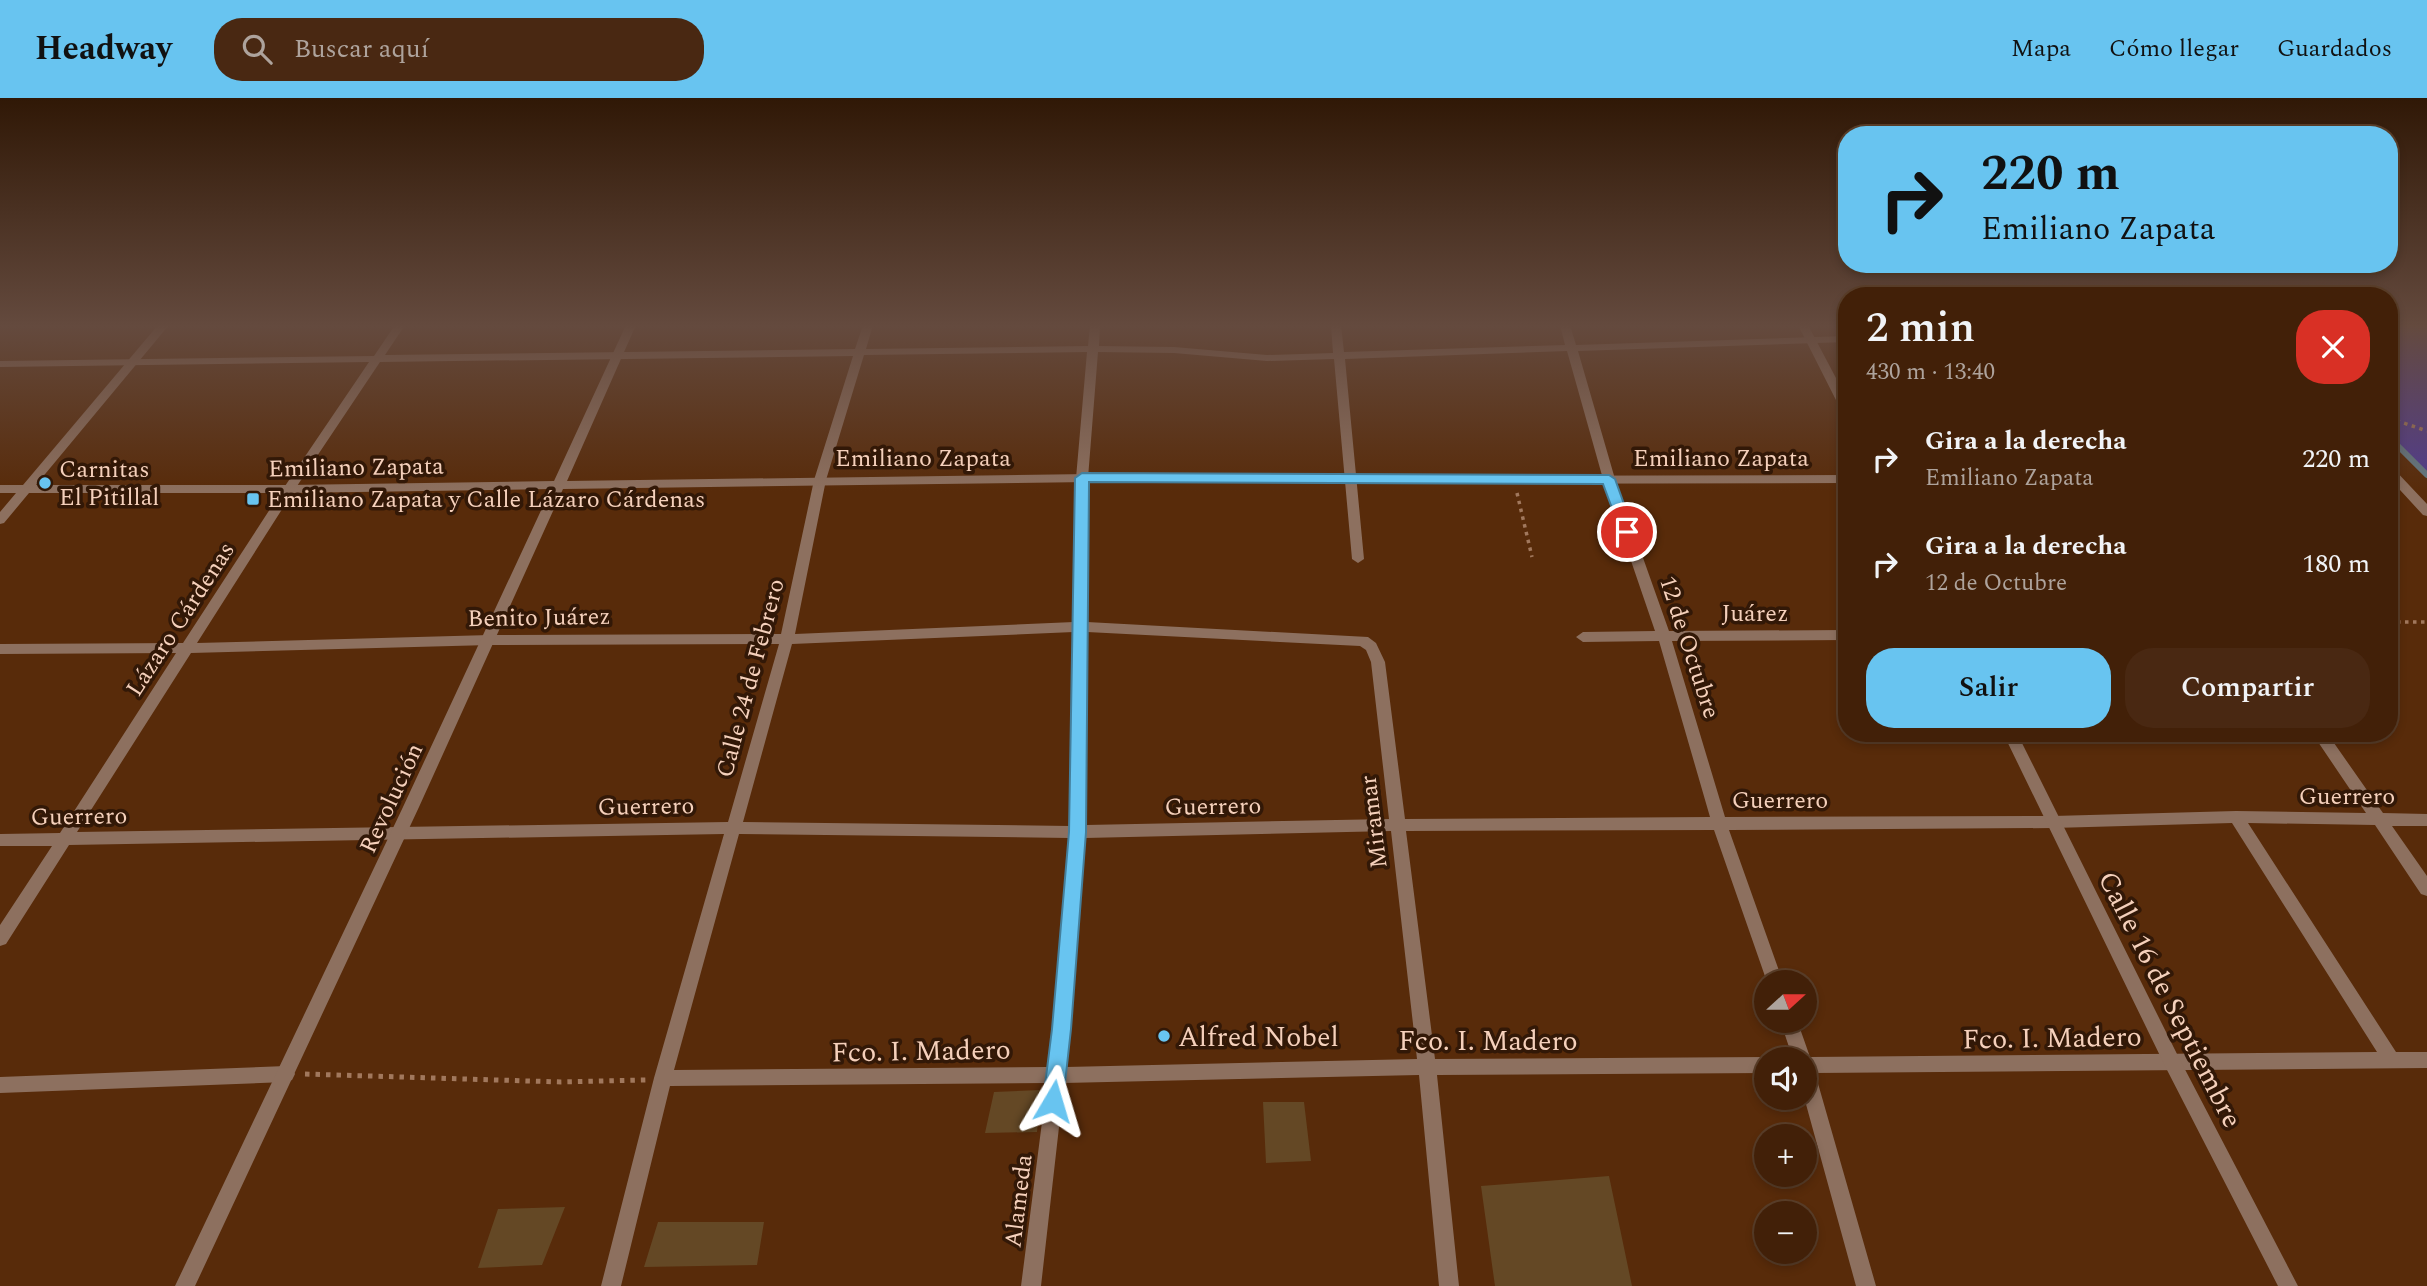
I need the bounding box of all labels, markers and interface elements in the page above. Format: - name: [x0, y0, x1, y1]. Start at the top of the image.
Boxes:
- search box: [214, 18, 704, 81]
- text: Headway: [35, 24, 172, 74]
- text: Buscar aquí: [294, 29, 429, 69]
- icon: search: [238, 30, 276, 68]
- text: Mapa: [2011, 31, 2071, 67]
- text: Cómo llegar: [2109, 31, 2239, 67]
- text: Guardados: [2277, 31, 2392, 67]
- text: 220 m: [1981, 137, 2120, 212]
- icon: right: [1866, 154, 1957, 245]
- text: Emiliano Zapata: [1981, 205, 2215, 254]
- text: 2 min: [1866, 297, 1975, 360]
- button: close: [2296, 310, 2370, 384]
- text: 430 m · 13:40: [1866, 355, 1995, 390]
- text: Gira a la derecha: [1925, 421, 2127, 461]
- text: 220 m: [2302, 439, 2370, 479]
- icon: right: [1866, 440, 1904, 478]
- street label: Emiliano Zapata: [835, 441, 1011, 477]
- street label: Emiliano Zapata: [1633, 441, 1809, 477]
- street label: Emiliano Zapata: [268, 448, 444, 488]
- place label: Carnitas El Pitillal: [59, 452, 159, 516]
- text: Emiliano Zapata: [1925, 461, 2094, 496]
- marker: Carnitas El Pitillal: [37, 475, 53, 491]
- place label: Emiliano Zapata y Calle Lázaro Cárdenas: [267, 482, 705, 518]
- marker: Emiliano Zapata y Calle Lázaro Cárdenas: [245, 491, 261, 507]
- pin: [1597, 502, 1657, 562]
- icon: arrive: [1608, 513, 1646, 551]
- text: Gira a la derecha: [1925, 526, 2127, 566]
- street label: Lázaro Cárdenas: [117, 535, 244, 704]
- text: 180 m: [2302, 544, 2370, 584]
- icon: right: [1866, 545, 1904, 583]
- text: 12 de Octubre: [1925, 566, 2067, 601]
- street label: 12 de Octubre: [1649, 571, 1729, 723]
- street label: Calle 24 de Febrero: [707, 575, 795, 782]
- street label: Juárez: [1721, 596, 1789, 632]
- street label: Benito Juárez: [467, 599, 611, 637]
- button: Salir: [1866, 648, 2111, 728]
- button: Compartir: [2125, 648, 2370, 728]
- street label: Revolución: [351, 737, 433, 860]
- street label: Miramar: [1350, 773, 1398, 871]
- street label: Guerrero: [2299, 779, 2395, 815]
- street label: Guerrero: [1732, 783, 1828, 819]
- street label: Guerrero: [597, 788, 695, 826]
- street label: Guerrero: [1164, 788, 1262, 826]
- street label: Guerrero: [30, 798, 128, 836]
- street label: Calle 16 de Septiembre: [2086, 864, 2253, 1136]
- north arrow: [1754, 970, 1816, 1032]
- map controls: [1754, 970, 1817, 1264]
- street label: Fco. I. Madero: [1962, 1015, 2142, 1062]
- place label: Alfred Nobel: [1178, 1016, 1339, 1059]
- street label: Fco. I. Madero: [1398, 1020, 1578, 1063]
- street label: Fco. I. Madero: [831, 1028, 1011, 1075]
- marker: Alfred Nobel: [1156, 1028, 1172, 1044]
- button: sound: [1754, 1047, 1817, 1110]
- position arrow: [1016, 1064, 1090, 1138]
- button: +: [1754, 1124, 1817, 1187]
- street label: Alameda: [995, 1152, 1043, 1250]
- button: −: [1754, 1201, 1817, 1264]

